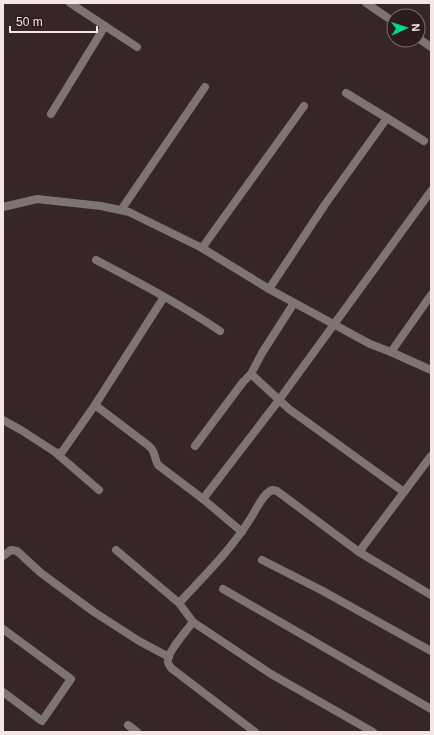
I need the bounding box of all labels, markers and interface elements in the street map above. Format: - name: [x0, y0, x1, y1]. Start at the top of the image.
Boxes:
- scale bar: [10, 8, 97, 34]
- north arrow: [386, 8, 426, 48]
- text: 50 m: [16, 15, 43, 29]
- text: N: [410, 23, 422, 32]

